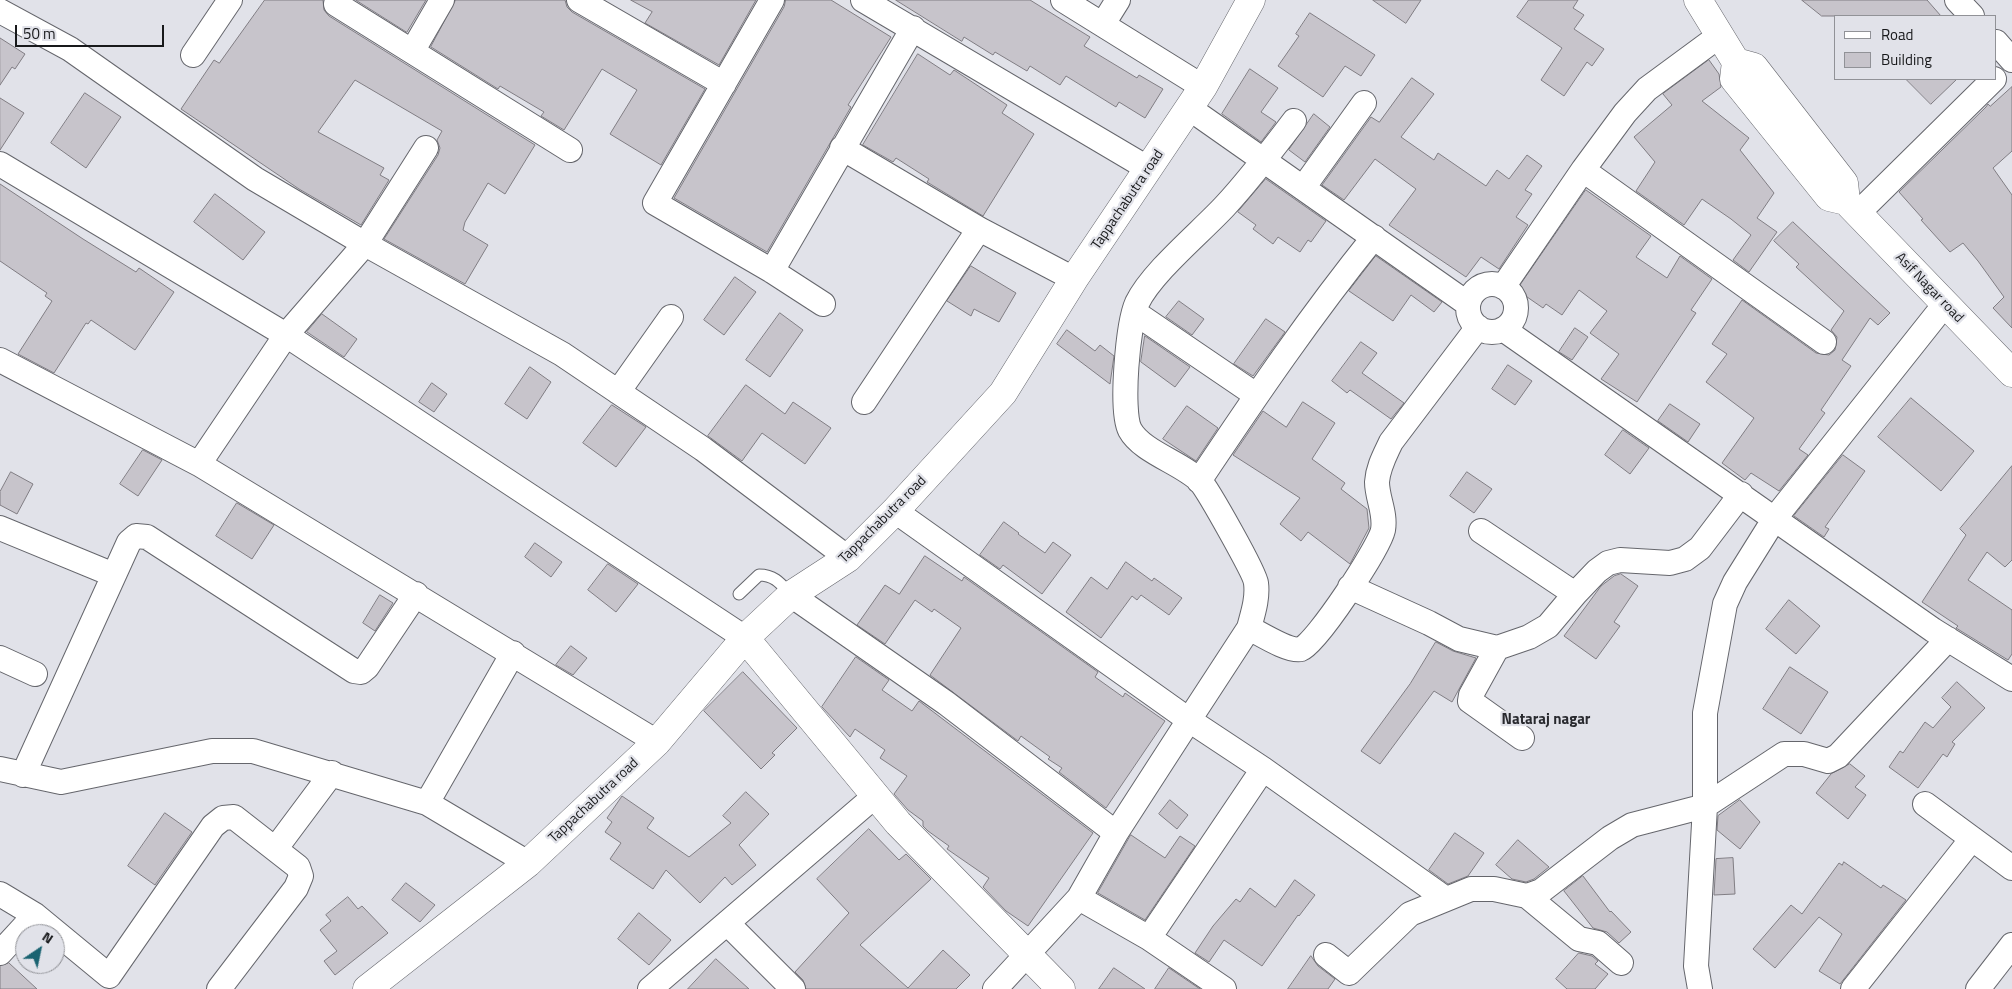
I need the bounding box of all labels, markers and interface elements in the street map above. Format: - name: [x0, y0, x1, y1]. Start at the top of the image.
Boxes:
- scale bar: [18, 15, 166, 47]
- legend: [1834, 15, 1997, 80]
- text: 50 m: [23, 22, 56, 45]
- text: Road: [1881, 23, 1913, 46]
- text: Building: [1881, 48, 1932, 71]
- street label: Tappachabutra road: [1088, 147, 1168, 253]
- street label: Asif Nagar road: [1891, 250, 1967, 326]
- street label: Tappachabutra road: [836, 473, 930, 567]
- district label: Nataraj nagar: [1502, 711, 1590, 729]
- street label: Tappachabutra road: [546, 755, 642, 847]
- north arrow: [15, 924, 65, 974]
- text: N: [38, 926, 58, 948]

